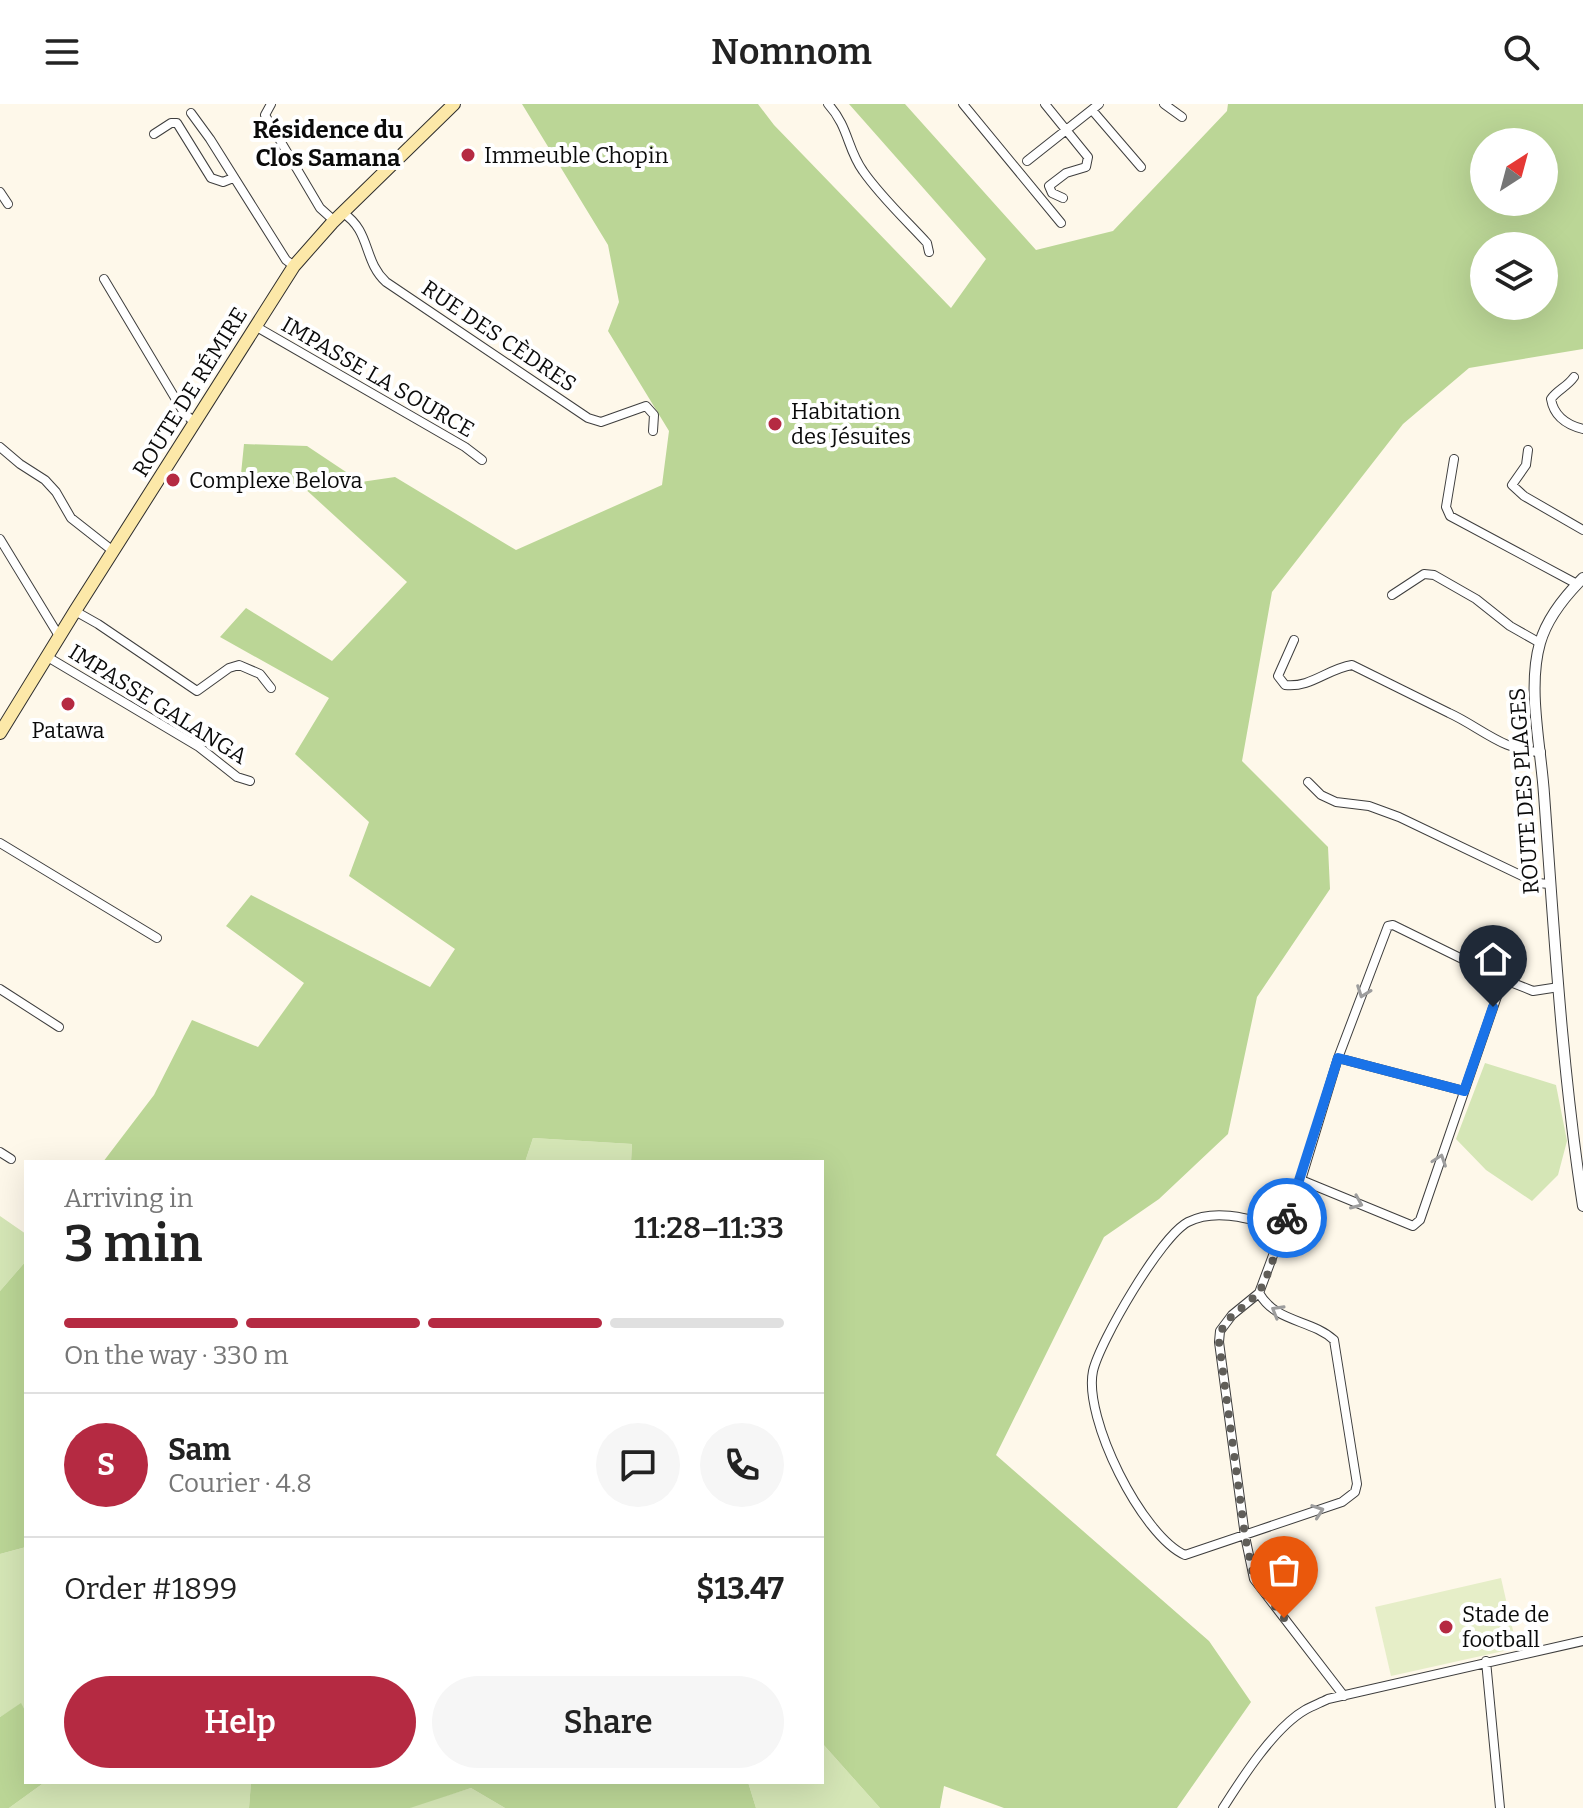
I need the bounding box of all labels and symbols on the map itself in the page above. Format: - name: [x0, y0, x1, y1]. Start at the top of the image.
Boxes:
- district label: Résidence du Clos Samana: [253, 116, 403, 172]
- north arrow: [1470, 128, 1558, 216]
- place label: Immeuble Chopin: [484, 142, 668, 169]
- marker: Immeuble Chopin: [459, 146, 477, 164]
- street label: RUE DES CÈDRES: [417, 274, 581, 398]
- street label: ROUTE DE RÉMIRE: [127, 302, 253, 482]
- street label: IMPASSE LA SOURCE: [277, 311, 479, 443]
- place label: Habitation des Jésuites: [791, 398, 911, 450]
- marker: Habitation des Jésuites: [766, 415, 784, 433]
- place label: Complexe Belova: [189, 467, 363, 494]
- marker: Complexe Belova: [164, 471, 182, 489]
- street label: IMPASSE GALANGA: [64, 638, 252, 770]
- street label: ROUTE DES PLAGES: [1503, 687, 1545, 895]
- marker: Patawa: [59, 695, 77, 713]
- place label: Patawa: [31, 717, 105, 744]
- pin: [1459, 925, 1527, 1007]
- one-way arrow: [1356, 984, 1373, 998]
- one-way arrow: [1431, 1154, 1447, 1168]
- courier: [1247, 1178, 1327, 1258]
- one-way arrow: [1349, 1193, 1363, 1209]
- one-way arrow: [1271, 1305, 1286, 1321]
- one-way arrow: [1311, 1504, 1325, 1520]
- pin: [1250, 1536, 1318, 1618]
- place label: Stade de football: [1462, 1601, 1549, 1653]
- marker: Stade de football: [1437, 1618, 1455, 1636]

